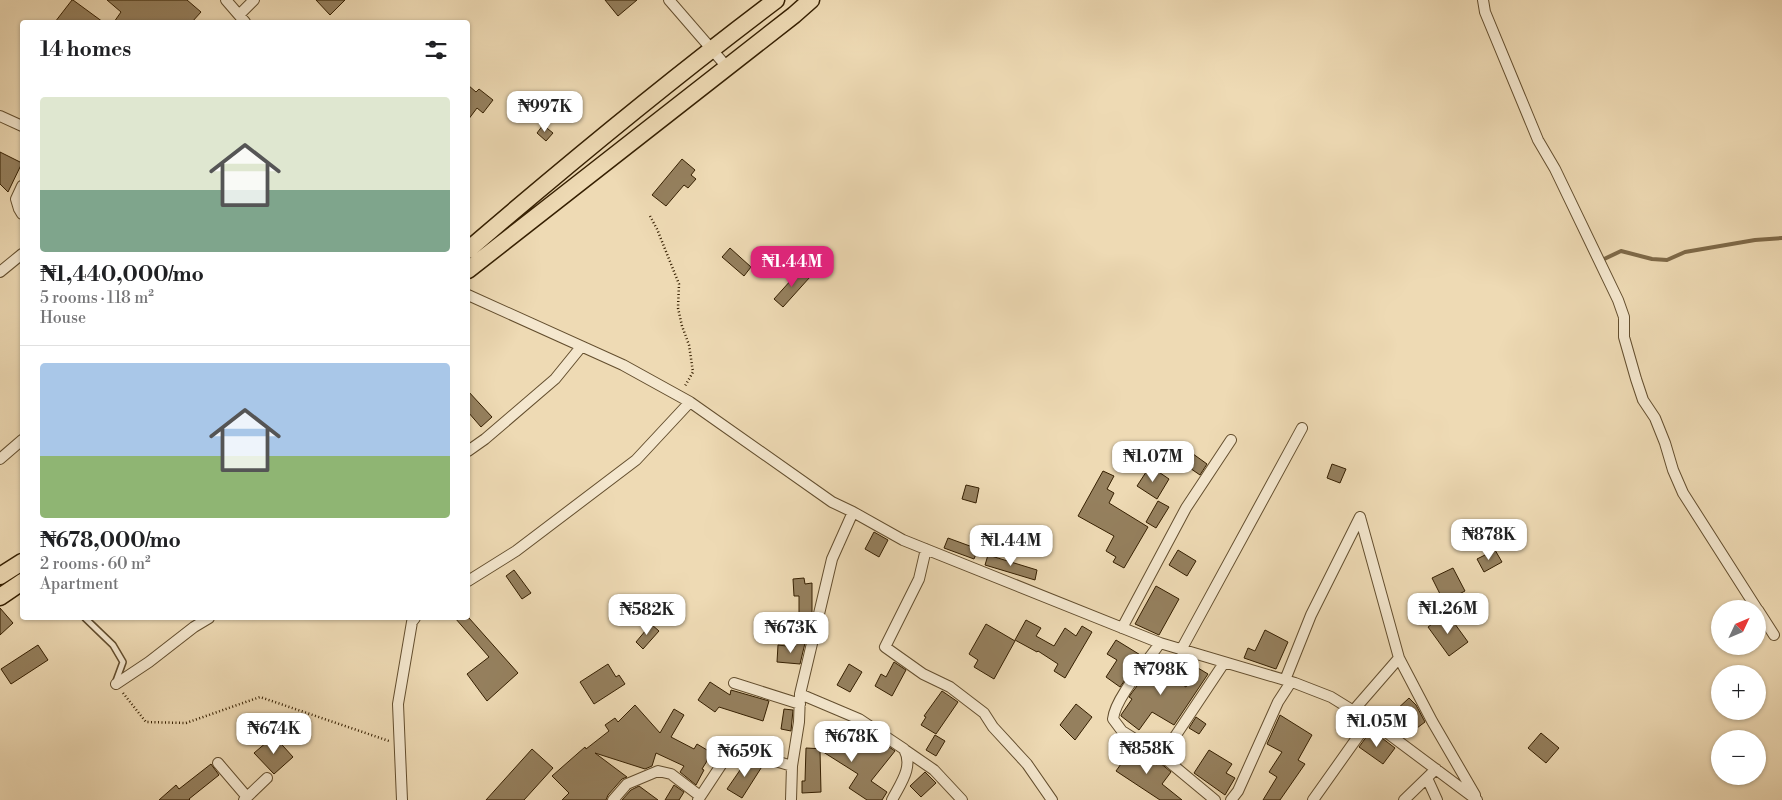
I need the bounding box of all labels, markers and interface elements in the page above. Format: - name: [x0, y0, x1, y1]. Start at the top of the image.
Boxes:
- icon: filters: [422, 36, 450, 64]
- text: 14 homes: [40, 37, 131, 63]
- pin: ₦997K: [510, 90, 580, 133]
- text: ₦997K: [518, 97, 572, 117]
- icon: home: [200, 130, 290, 220]
- pin: ₦1.44M: [751, 246, 833, 288]
- text: ₦1.44M: [762, 252, 822, 272]
- text: ₦1,440,000/mo: [40, 262, 204, 288]
- text: 5 rooms · 118 m²: [40, 288, 154, 308]
- text: House: [40, 308, 86, 328]
- icon: home: [200, 395, 290, 485]
- pin: ₦1.07M: [1112, 440, 1194, 483]
- text: ₦1.07M: [1123, 447, 1183, 467]
- pin: ₦878K: [1454, 518, 1524, 561]
- pin: ₦1.44M: [970, 524, 1052, 567]
- text: ₦878K: [1462, 525, 1516, 545]
- text: ₦678,000/mo: [40, 528, 181, 554]
- text: ₦1.44M: [981, 531, 1041, 551]
- text: 2 rooms · 60 m²: [40, 554, 151, 574]
- text: Apartment: [40, 574, 119, 594]
- pin: ₦1.26M: [1407, 592, 1489, 635]
- pin: ₦582K: [612, 594, 682, 636]
- text: ₦1.26M: [1419, 599, 1478, 619]
- text: ₦582K: [620, 600, 674, 620]
- north arrow: [1711, 600, 1766, 655]
- map controls: [1711, 600, 1766, 785]
- pin: ₦673K: [756, 612, 826, 654]
- text: ₦673K: [764, 618, 818, 638]
- pin: ₦798K: [1126, 654, 1196, 696]
- text: ₦798K: [1134, 660, 1188, 680]
- button: +: [1711, 665, 1766, 720]
- pin: ₦1.05M: [1336, 706, 1418, 748]
- pin: ₦674K: [239, 712, 309, 755]
- text: ₦1.05M: [1347, 712, 1407, 732]
- text: ₦674K: [247, 719, 301, 739]
- pin: ₦678K: [817, 720, 887, 763]
- text: ₦678K: [825, 727, 879, 747]
- button: −: [1711, 730, 1766, 785]
- pin: ₦858K: [1112, 732, 1182, 775]
- pin: ₦659K: [710, 736, 780, 778]
- text: ₦858K: [1119, 739, 1175, 759]
- text: ₦659K: [718, 742, 772, 762]

